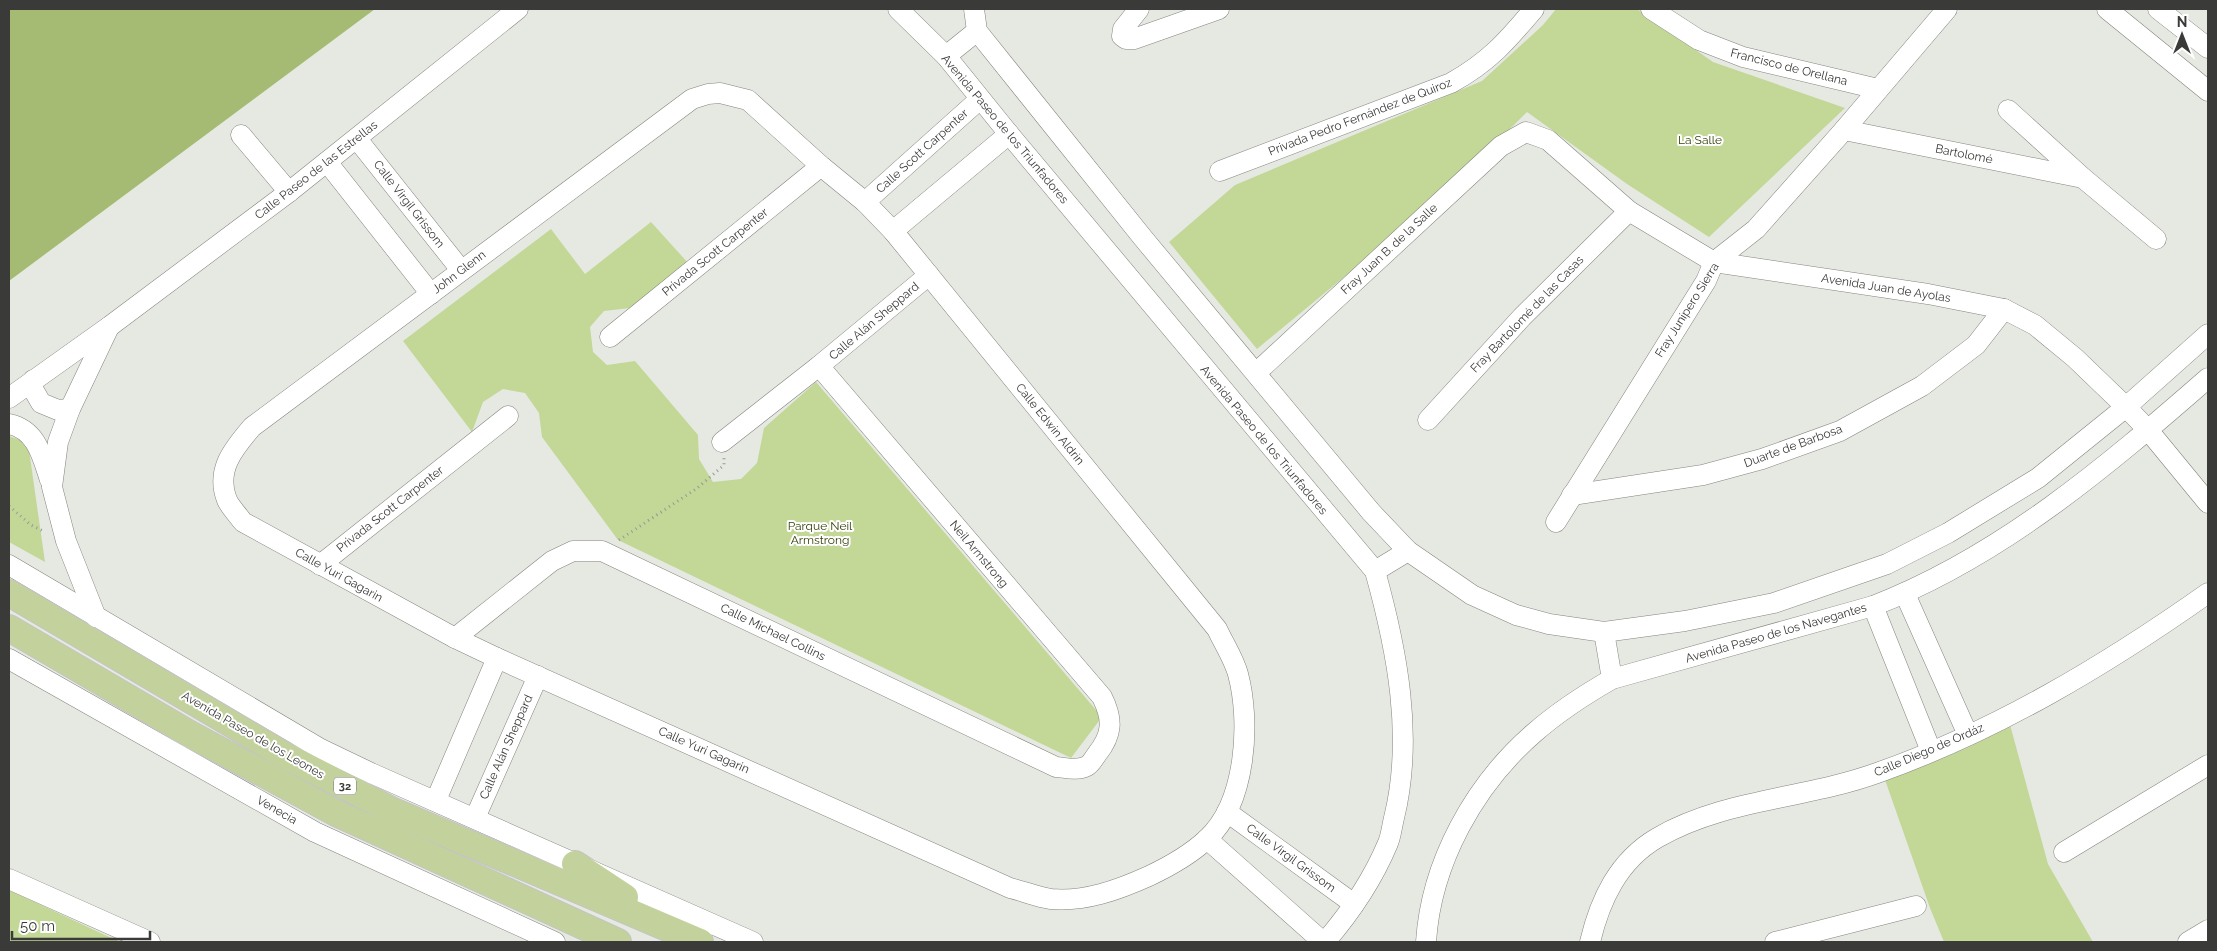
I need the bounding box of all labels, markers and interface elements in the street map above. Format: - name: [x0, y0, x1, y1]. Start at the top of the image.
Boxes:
- north arrow: [2157, 10, 2207, 60]
- text: N: [2177, 14, 2187, 30]
- street label: Francisco de Orellana: [1729, 46, 1849, 88]
- street label: Avenida Paseo de los Triunfadores: [939, 52, 1072, 206]
- street label: Privada Pedro Fernández de Quiroz: [1266, 75, 1454, 159]
- street label: Calle Scott Carpenter: [873, 105, 971, 196]
- street label: Calle Paseo de las Estrellas: [252, 118, 380, 222]
- park label: La Salle: [1678, 133, 1722, 147]
- street label: Bartolomé: [1934, 142, 1994, 166]
- street label: Calle Virgil Grissom: [371, 158, 447, 250]
- street label: Fray Juan B. de la Salle: [1338, 201, 1440, 297]
- street label: Privada Scott Carpenter: [659, 205, 771, 299]
- street label: John Glenn: [430, 248, 488, 296]
- street label: Fray Bartolomé de las Casas: [1467, 253, 1587, 375]
- street label: Fray Junípero Sierra: [1652, 260, 1722, 360]
- street label: Avenida Juan de Ayolas: [1820, 271, 1952, 305]
- street label: Calle Alán Sheppard: [826, 279, 922, 363]
- street label: Avenida Paseo de los Triunfadores: [1198, 363, 1331, 517]
- street label: Calle Edwin Aldrin: [1013, 380, 1087, 468]
- street label: Duarte de Barbosa: [1742, 422, 1844, 470]
- street label: Privada Scott Carpenter: [334, 462, 447, 555]
- street label: Neil Armstrong: [947, 518, 1011, 590]
- park label: Parque Neil Armstrong: [788, 519, 853, 547]
- street label: Calle Yuri Gagarin: [293, 545, 385, 605]
- street label: Avenida Paseo de los Navegantes: [1684, 600, 1868, 666]
- street label: Calle Michael Collins: [718, 601, 828, 664]
- street label: Avenida Paseo de los Leones: [179, 688, 327, 782]
- street label: Calle Alán Sheppard: [477, 692, 535, 802]
- street label: Calle Diego de Ordáz: [1872, 721, 1986, 779]
- street label: Calle Yuri Gagarin: [656, 724, 752, 776]
- road number: 32: [334, 778, 356, 794]
- street label: Venecia: [254, 793, 300, 827]
- street label: Calle Virgil Grissom: [1244, 821, 1338, 895]
- scale bar: [12, 908, 150, 940]
- text: 50 m: [20, 917, 55, 935]

